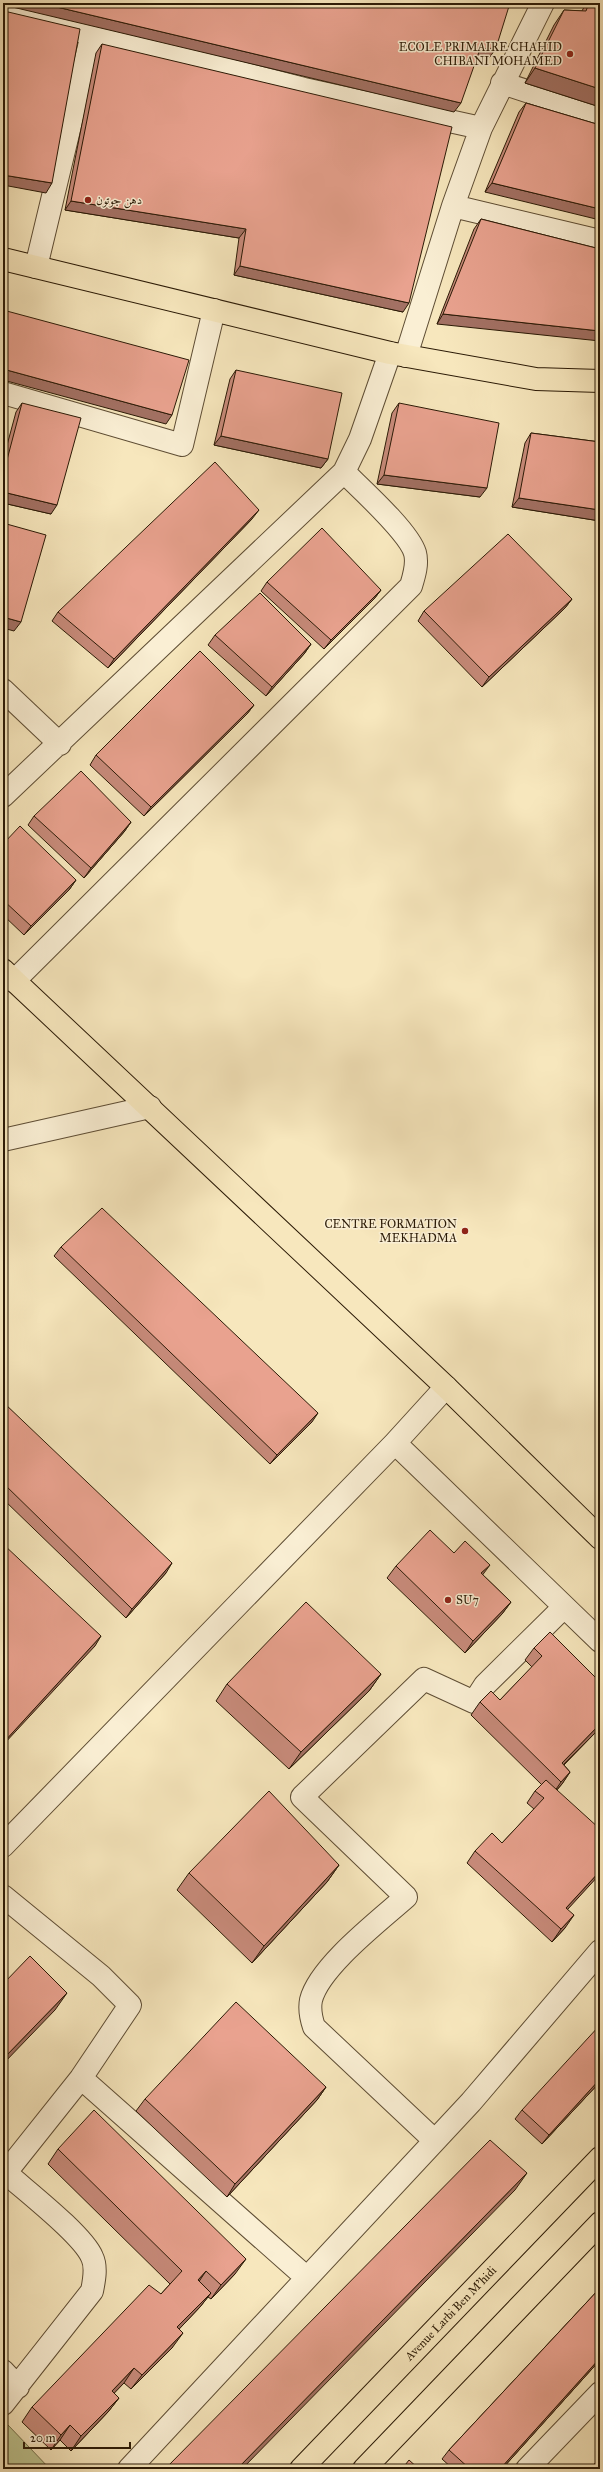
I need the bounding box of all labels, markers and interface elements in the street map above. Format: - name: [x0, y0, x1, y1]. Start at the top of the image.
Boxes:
- place label: ECOLE PRIMAIRE CHAHID CHIBANI MOHAMED: [399, 40, 562, 68]
- marker: ECOLE PRIMAIRE CHAHID CHIBANI MOHAMED: [565, 49, 575, 59]
- place label: دهن جوتون: [96, 193, 142, 209]
- marker: دهن جوتون: [83, 195, 93, 205]
- place label: CENTRE FORMATION MEKHADMA: [324, 1217, 457, 1245]
- marker: CENTRE FORMATION MEKHADMA: [460, 1226, 470, 1236]
- place label: SU7: [456, 1593, 479, 1607]
- marker: SU7: [443, 1595, 453, 1605]
- street label: Avenue Larbi Ben M'hidi: [401, 2263, 500, 2364]
- scale bar: [24, 2424, 130, 2450]
- text: 20 m: [30, 2431, 56, 2445]

